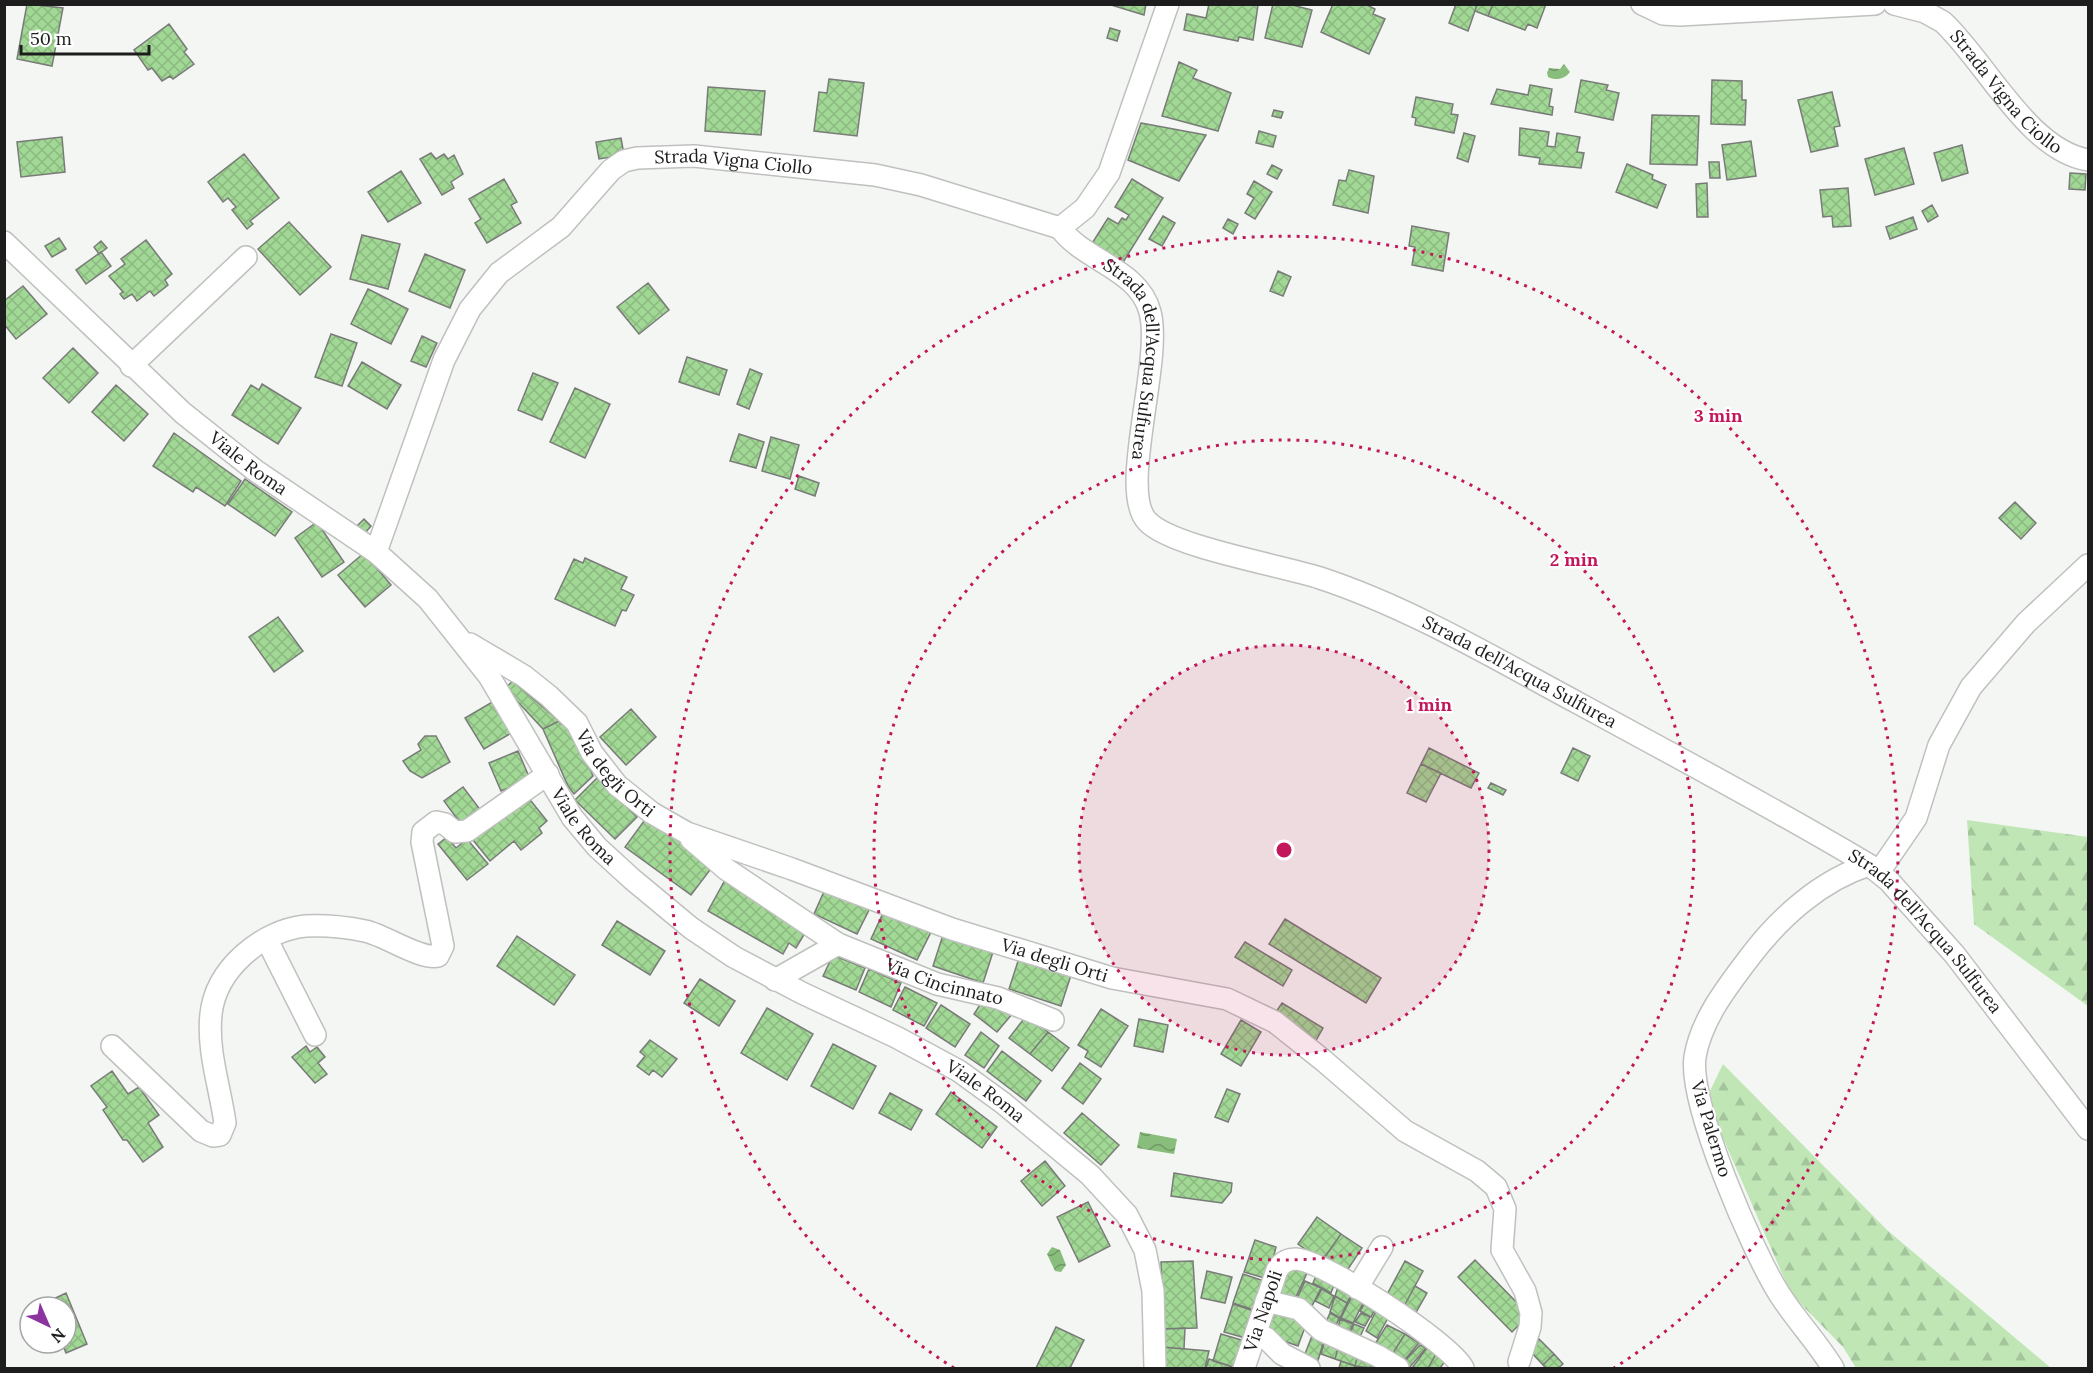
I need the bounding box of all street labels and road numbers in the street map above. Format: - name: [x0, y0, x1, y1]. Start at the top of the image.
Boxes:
- street label: Strada Vigna Ciollo: [1945, 25, 2067, 159]
- street label: Strada Vigna Ciollo: [654, 144, 814, 179]
- street label: Strada dell'Acqua Sulfurea: [1099, 253, 1165, 461]
- street label: Viale Roma: [204, 426, 292, 500]
- street label: Strada dell'Acqua Sulfurea: [1419, 610, 1621, 733]
- street label: Via degli Orti: [571, 725, 660, 822]
- street label: Viale Roma: [546, 783, 621, 870]
- street label: Strada dell'Acqua Sulfurea: [1845, 843, 2007, 1018]
- street label: Via degli Orti: [997, 932, 1111, 987]
- street label: Via Cincinnato: [881, 952, 1005, 1010]
- street label: Viale Roma: [941, 1054, 1030, 1127]
- street label: Via Palermo: [1686, 1077, 1737, 1180]
- street label: Via Napoli: [1238, 1267, 1287, 1356]

